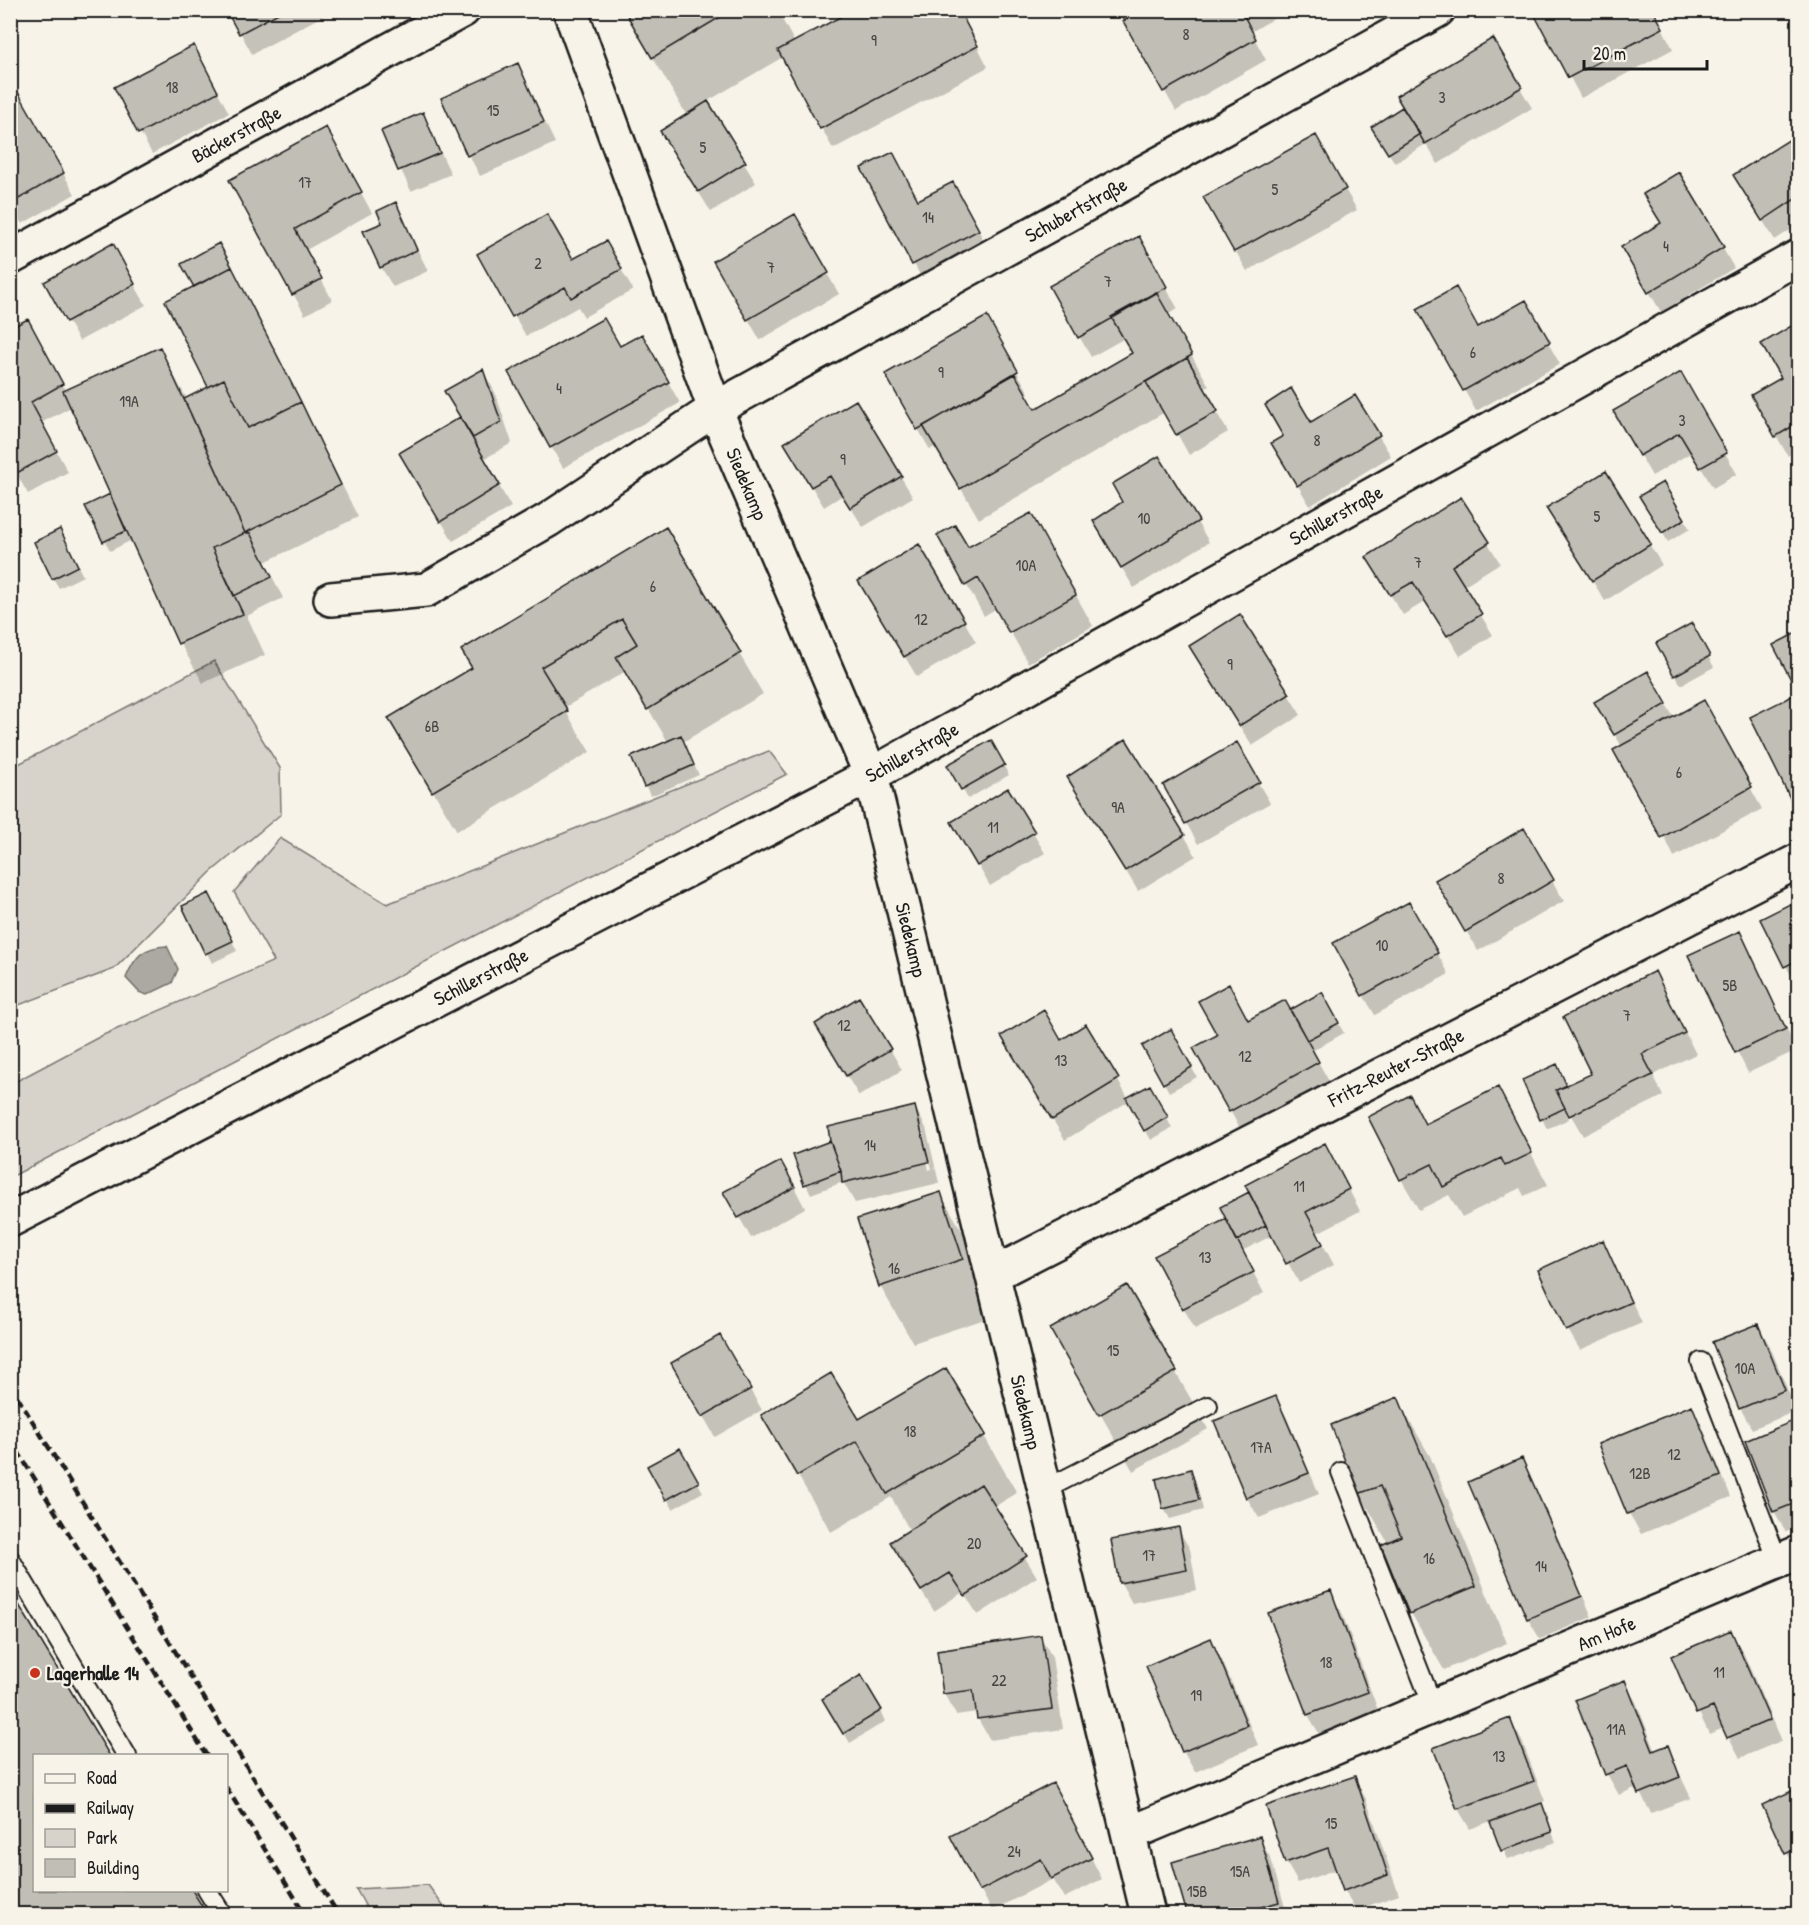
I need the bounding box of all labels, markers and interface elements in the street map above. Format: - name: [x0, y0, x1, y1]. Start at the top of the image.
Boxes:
- house number: 8: [1183, 23, 1190, 45]
- house number: 9: [871, 29, 877, 51]
- scale bar: [1584, 33, 1707, 71]
- text: 20 m: [1593, 41, 1626, 66]
- house number: 18: [166, 76, 178, 98]
- house number: 3: [1438, 86, 1446, 108]
- street label: Bäckerstraße: [186, 98, 286, 169]
- house number: 15: [487, 99, 500, 121]
- house number: 5: [700, 136, 707, 158]
- street label: Schubertstraße: [1020, 170, 1132, 248]
- house number: 17: [298, 171, 312, 193]
- house number: 5: [1272, 178, 1279, 200]
- house number: 14: [922, 206, 934, 228]
- house number: 4: [1663, 235, 1669, 257]
- house number: 2: [534, 252, 542, 274]
- house number: 7: [767, 256, 775, 278]
- house number: 7: [1104, 270, 1112, 292]
- house number: 6: [1470, 341, 1476, 363]
- house number: 9: [938, 361, 944, 383]
- house number: 4: [556, 377, 562, 399]
- house number: 19A: [119, 390, 139, 412]
- house number: 3: [1678, 409, 1686, 431]
- house number: 8: [1314, 429, 1321, 451]
- street label: Siedekamp: [720, 444, 775, 524]
- house number: 9: [840, 448, 846, 470]
- street label: Schillerstraße: [1284, 478, 1387, 552]
- house number: 5: [1594, 505, 1601, 527]
- house number: 10: [1138, 507, 1150, 529]
- house number: 7: [1414, 551, 1422, 573]
- house number: 10A: [1016, 554, 1037, 576]
- house number: 6: [650, 575, 656, 597]
- house number: 12: [914, 608, 928, 630]
- house number: 9: [1227, 653, 1233, 675]
- house number: 6B: [425, 715, 439, 737]
- street label: Schillerstraße: [860, 715, 963, 789]
- house number: 6: [1676, 761, 1682, 783]
- house number: 9A: [1111, 796, 1125, 818]
- house number: 11: [987, 816, 999, 838]
- house number: 8: [1498, 867, 1505, 889]
- street label: Siedekamp: [889, 900, 934, 980]
- house number: 10: [1376, 934, 1388, 956]
- street label: Schillerstraße: [429, 941, 533, 1012]
- house number: 5B: [1723, 974, 1737, 996]
- house number: 7: [1623, 1004, 1631, 1026]
- house number: 12: [837, 1014, 851, 1036]
- street label: Fritz-Reuter-Straße: [1322, 1021, 1468, 1114]
- house number: 12: [1238, 1045, 1252, 1067]
- house number: 13: [1055, 1049, 1067, 1071]
- house number: 14: [864, 1134, 876, 1156]
- house number: 11: [1293, 1175, 1305, 1197]
- house number: 13: [1199, 1246, 1211, 1268]
- house number: 16: [888, 1257, 900, 1279]
- house number: 15: [1107, 1339, 1120, 1361]
- house number: 10A: [1735, 1357, 1756, 1379]
- street label: Siedekamp: [1004, 1372, 1049, 1452]
- house number: 18: [904, 1420, 916, 1442]
- house number: 17A: [1250, 1436, 1272, 1458]
- house number: 12: [1667, 1443, 1681, 1465]
- house number: 12B: [1629, 1462, 1651, 1484]
- house number: 20: [967, 1532, 981, 1554]
- house number: 17: [1142, 1544, 1156, 1566]
- house number: 16: [1423, 1547, 1435, 1569]
- house number: 14: [1535, 1555, 1547, 1577]
- street label: Am Hofe: [1573, 1609, 1640, 1657]
- house number: 18: [1320, 1651, 1332, 1673]
- place label: Lagerhalle 14: [47, 1659, 140, 1687]
- house number: 11: [1713, 1661, 1725, 1683]
- marker: Lagerhalle 14: [28, 1666, 42, 1680]
- house number: 22: [992, 1669, 1007, 1691]
- house number: 19: [1190, 1684, 1202, 1706]
- house number: 11A: [1606, 1718, 1626, 1740]
- house number: 13: [1493, 1745, 1505, 1767]
- legend: [33, 1754, 228, 1892]
- text: Road: [87, 1765, 117, 1790]
- text: Railway: [87, 1795, 134, 1820]
- house number: 15: [1325, 1812, 1338, 1834]
- text: Park: [87, 1825, 118, 1850]
- house number: 24: [1007, 1840, 1021, 1862]
- text: Building: [87, 1855, 139, 1880]
- house number: 15A: [1230, 1860, 1250, 1882]
- house number: 15B: [1187, 1880, 1207, 1902]

